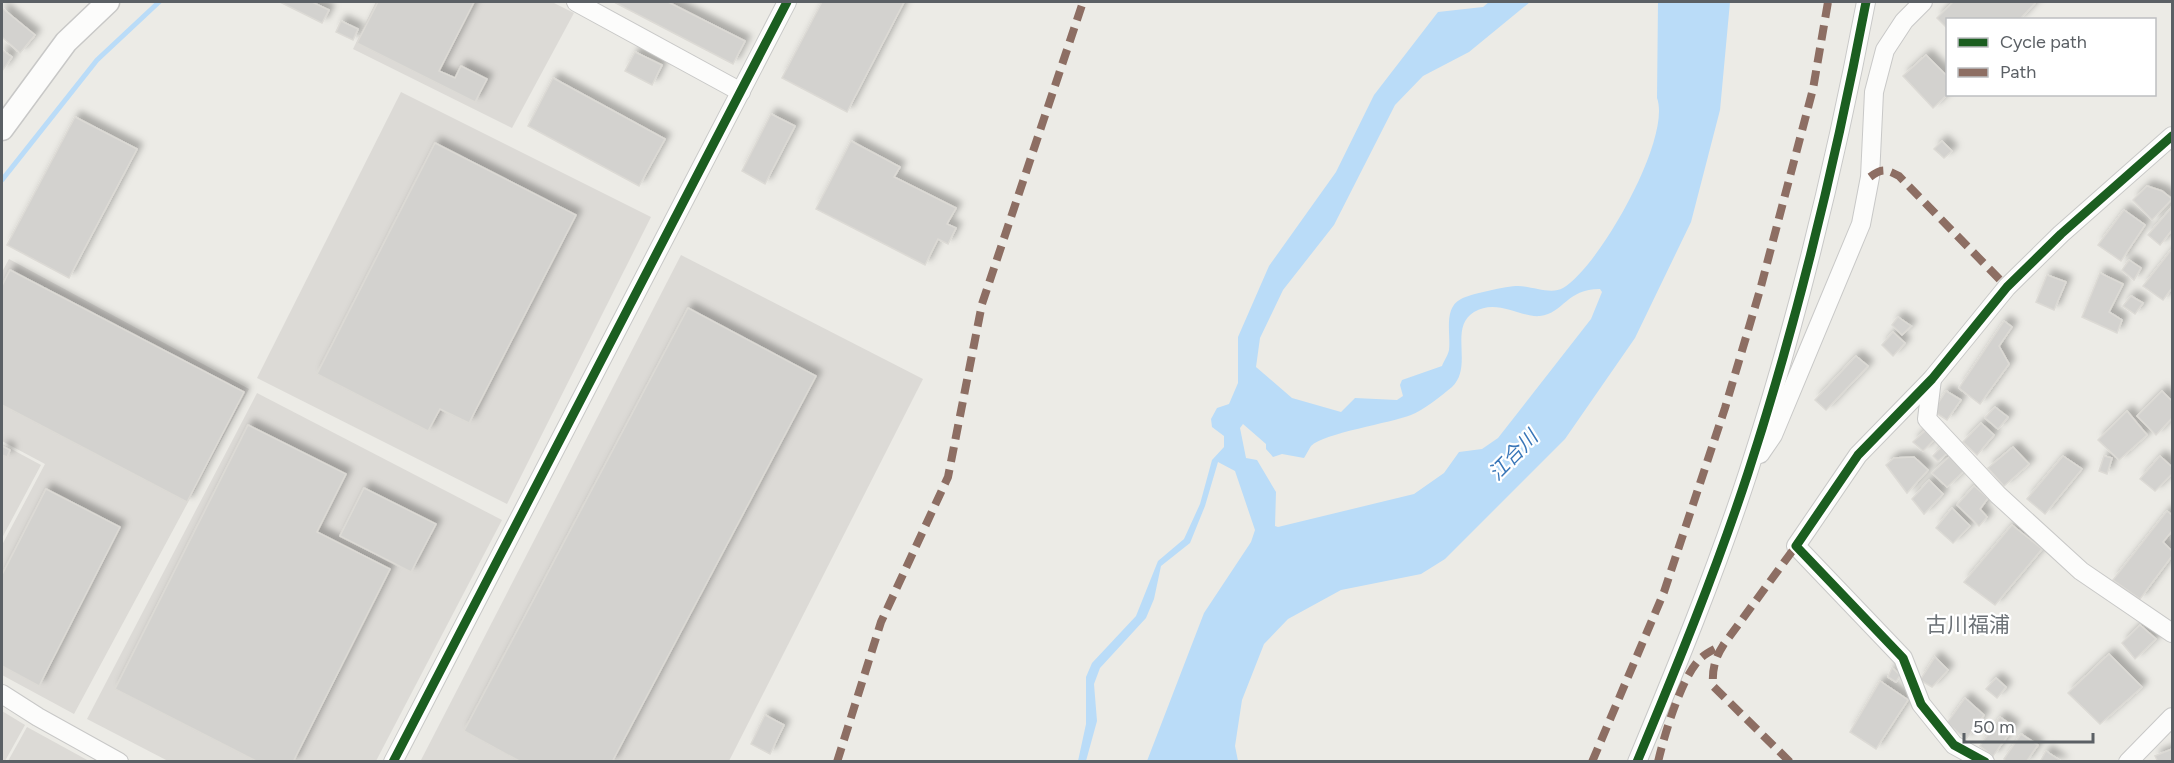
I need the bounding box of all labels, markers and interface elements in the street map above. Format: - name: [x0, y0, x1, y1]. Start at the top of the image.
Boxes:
- legend: [1946, 18, 2156, 96]
- text: Cycle path: [2000, 31, 2087, 53]
- text: Path: [2000, 61, 2036, 83]
- water label: 江合川: [1484, 424, 1544, 485]
- district label: 古川福浦: [1926, 612, 2010, 637]
- scale bar: [1964, 706, 2093, 744]
- text: 50 m: [1973, 716, 2015, 738]

